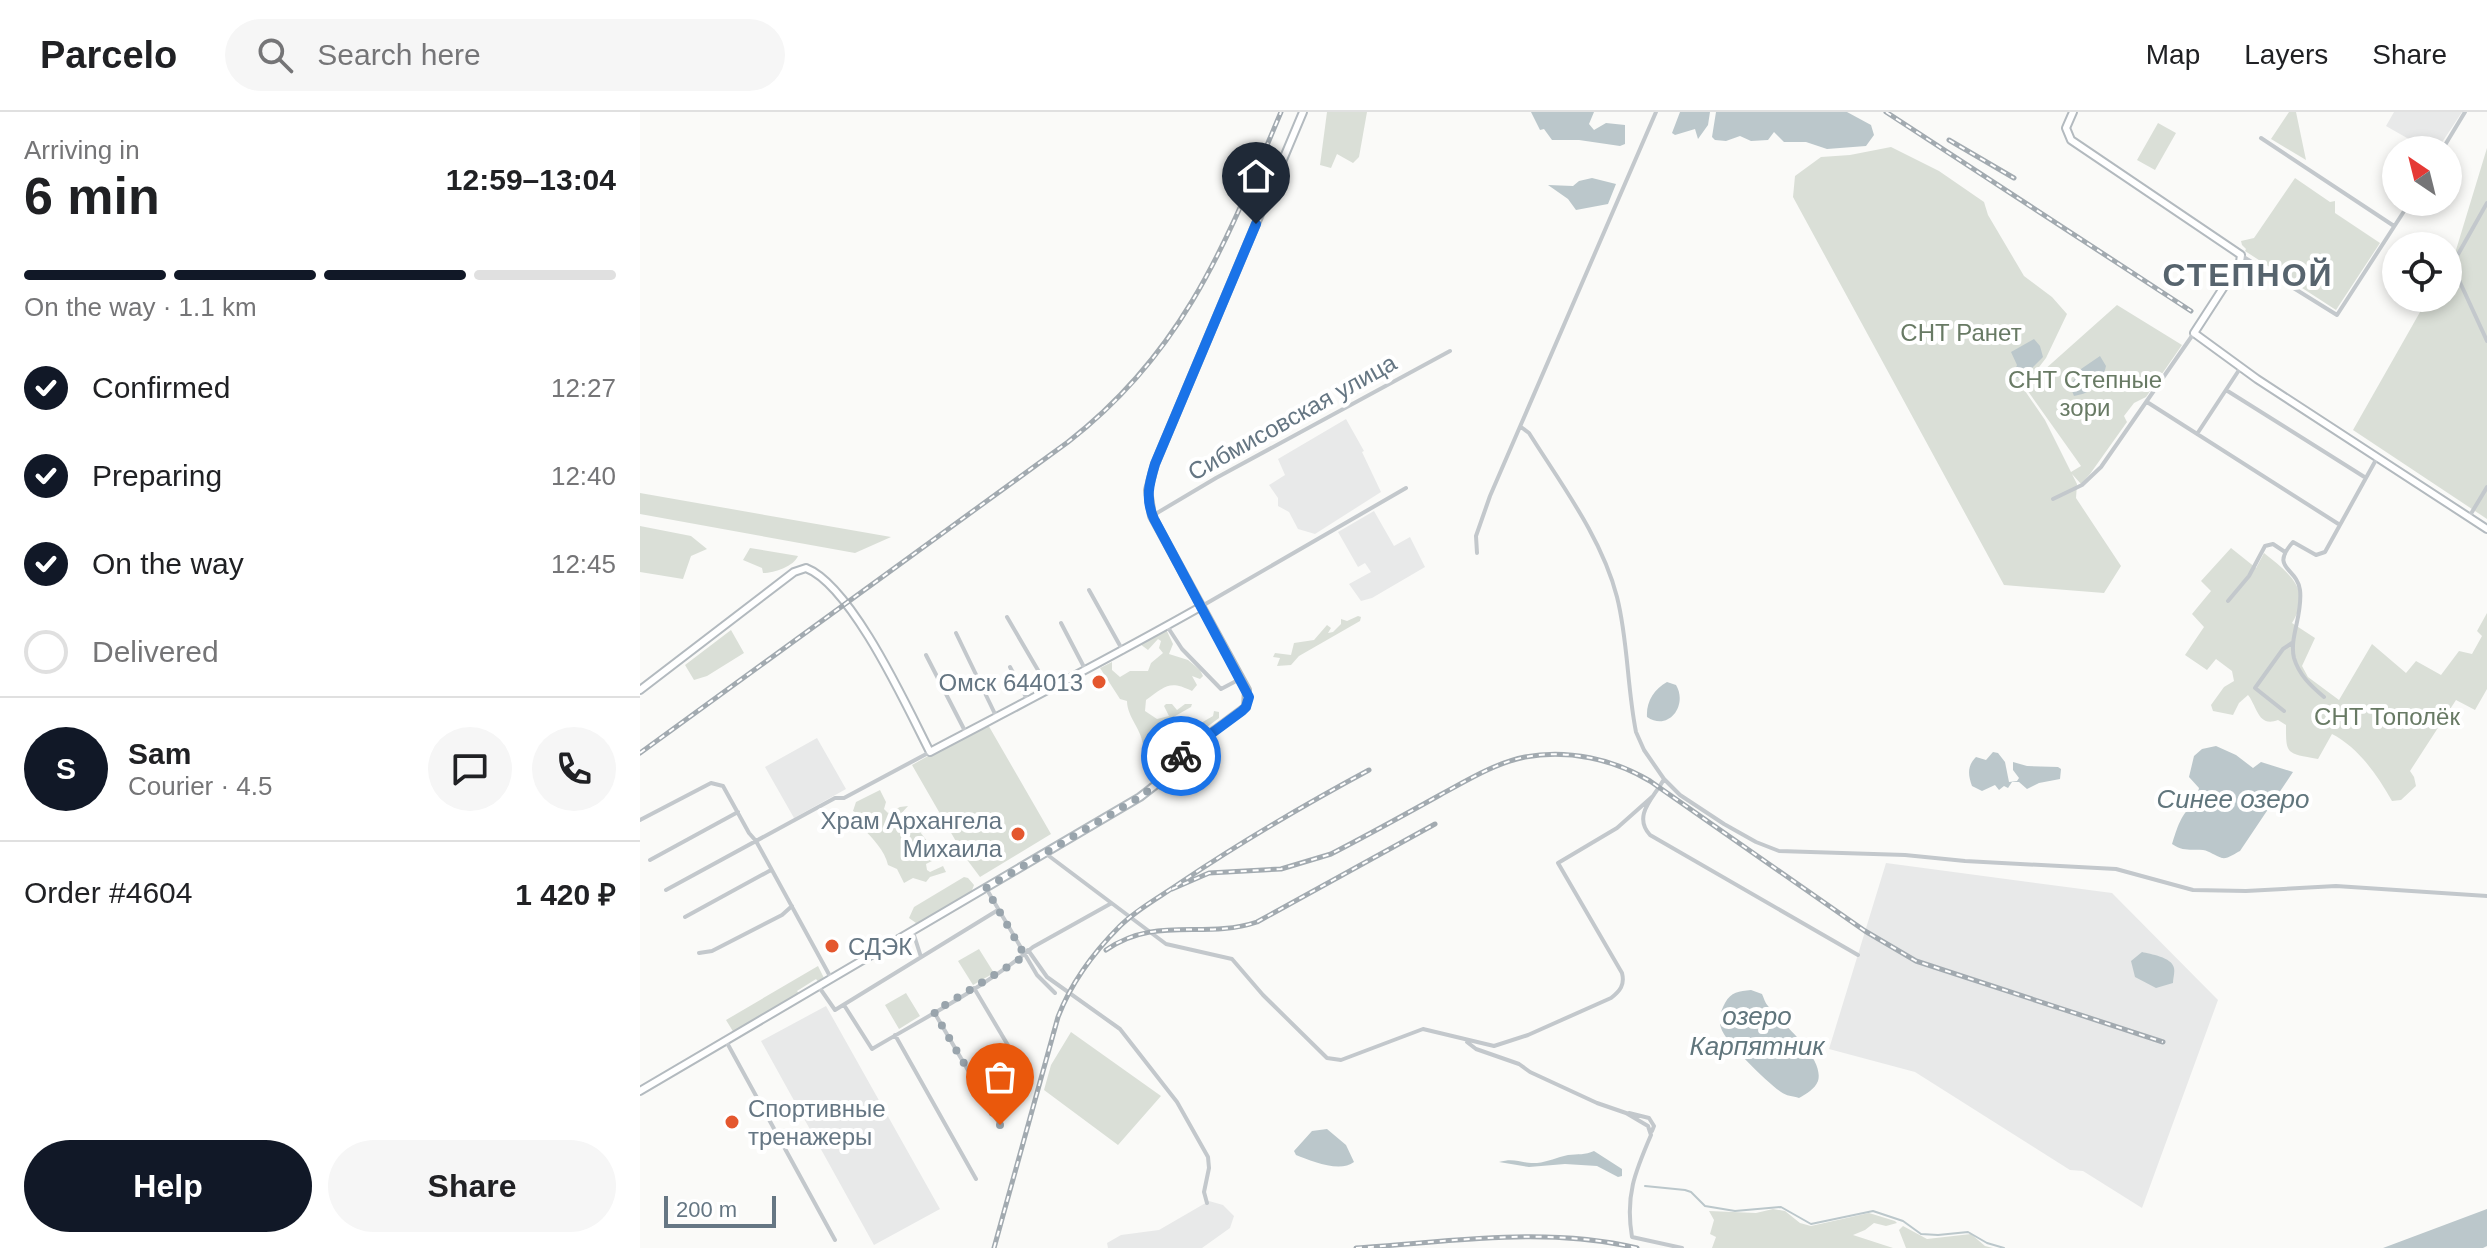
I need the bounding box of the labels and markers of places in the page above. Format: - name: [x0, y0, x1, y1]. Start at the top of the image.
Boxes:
- pin: [1222, 142, 1290, 224]
- place label: Омск 644013: [939, 669, 1083, 696]
- marker: Омск 644013: [1090, 673, 1108, 691]
- place label: Храм Архангела Михаила: [821, 807, 1003, 862]
- marker: Храм Архангела Михаила: [1009, 825, 1027, 843]
- place label: СДЭК: [848, 933, 912, 960]
- marker: СДЭК: [823, 937, 841, 955]
- pin: [966, 1043, 1034, 1125]
- place label: Спортивные тренажеры: [748, 1095, 886, 1150]
- marker: Спортивные тренажеры: [723, 1113, 741, 1131]

